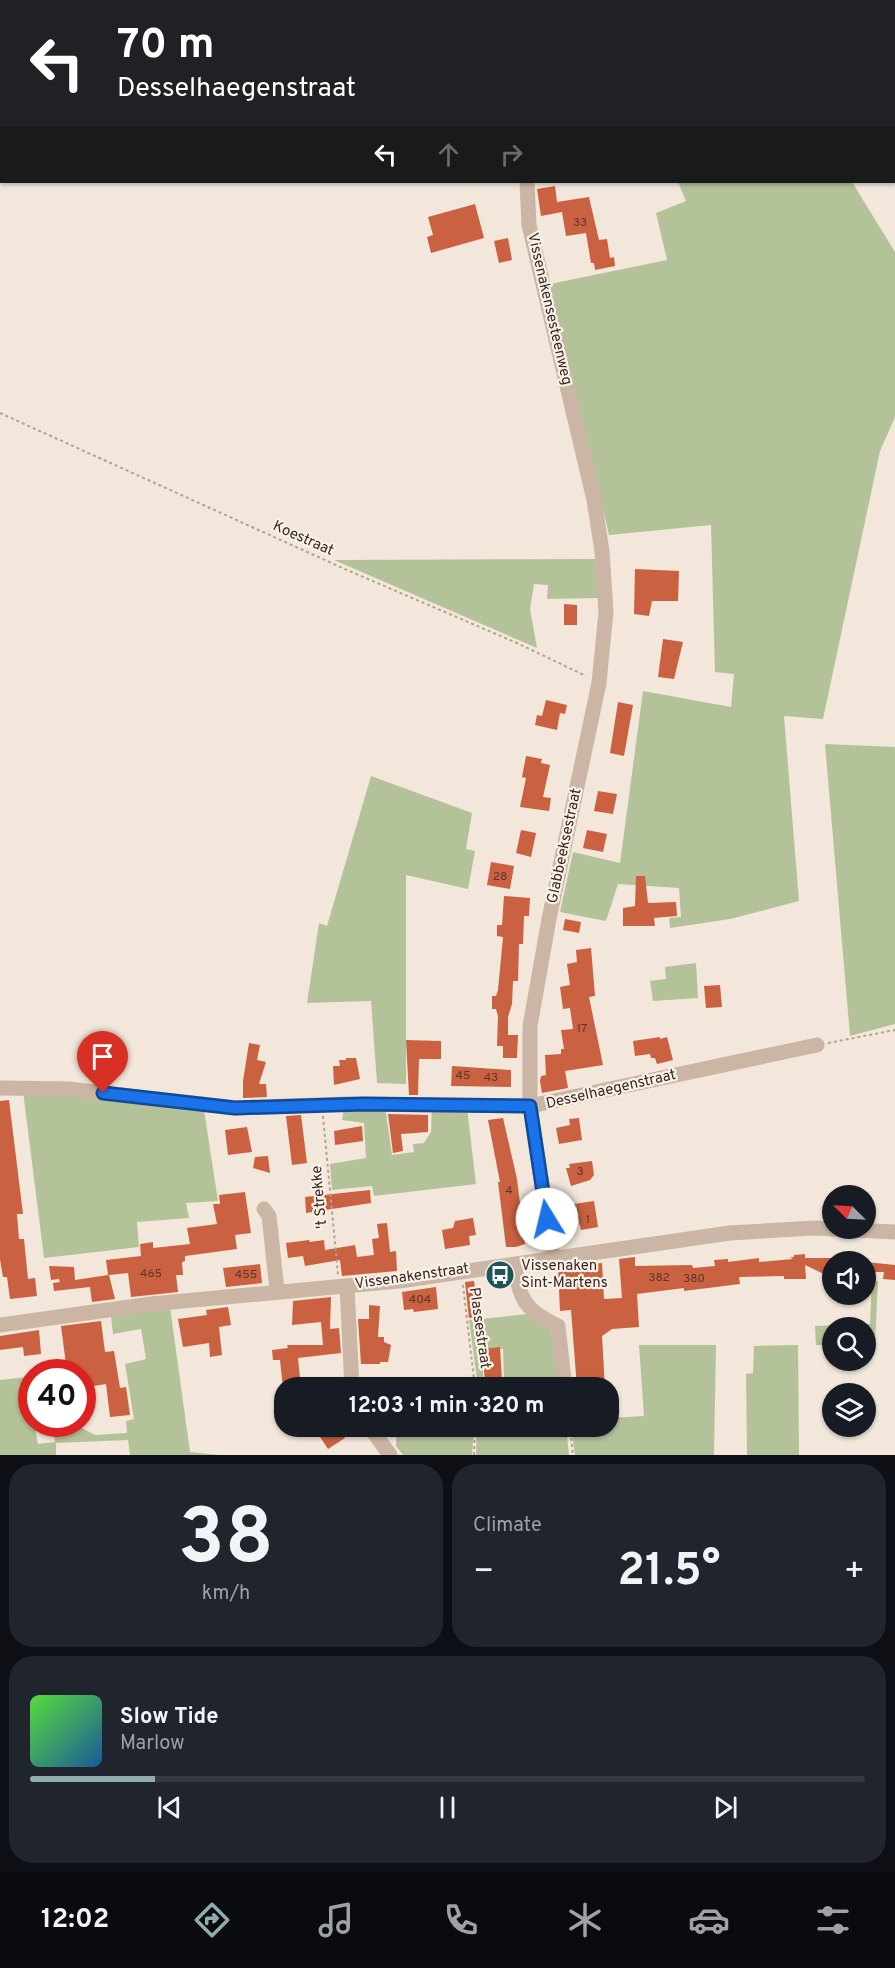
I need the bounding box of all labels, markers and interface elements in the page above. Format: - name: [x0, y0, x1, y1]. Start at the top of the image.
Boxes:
- text: 70 m: [117, 20, 215, 73]
- icon: left: [18, 24, 96, 102]
- text: Desselhaegenstraat: [117, 72, 356, 106]
- icon: left: [369, 138, 402, 171]
- icon: ahead: [432, 138, 465, 171]
- icon: right: [495, 138, 528, 171]
- house number: 33: [573, 215, 587, 231]
- street label: Vissenakensesteenweg: [522, 231, 576, 387]
- street label: Koestraat: [270, 517, 336, 561]
- street label: Glabbeeksestraat: [544, 787, 586, 905]
- house number: 28: [493, 869, 507, 885]
- house number: 17: [577, 1021, 587, 1037]
- pin: [77, 1031, 128, 1093]
- icon: arrive: [86, 1040, 119, 1073]
- street label: Desselhaegenstraat: [544, 1066, 678, 1114]
- house number: 45: [456, 1068, 470, 1084]
- house number: 43: [484, 1070, 498, 1086]
- house number: 3: [576, 1164, 584, 1180]
- street label: 't Strekke: [308, 1165, 332, 1229]
- house number: 4: [505, 1183, 513, 1199]
- north arrow: [822, 1185, 876, 1239]
- map controls: [822, 1185, 876, 1437]
- position arrow: [515, 1187, 579, 1251]
- house number: 1: [586, 1212, 590, 1228]
- button: sound: [822, 1251, 876, 1305]
- place label: Vissenaken Sint-Martens: [521, 1257, 608, 1293]
- bus stop icon: Vissenaken Sint-Martens: [484, 1259, 516, 1291]
- street label: Vissenakenstraat: [354, 1260, 470, 1294]
- house number: 465: [140, 1266, 162, 1282]
- house number: 455: [235, 1267, 257, 1283]
- house number: 382: [648, 1270, 670, 1286]
- house number: 380: [683, 1271, 705, 1287]
- street label: Plassestraat: [464, 1286, 494, 1370]
- house number: 404: [409, 1292, 431, 1308]
- button: search: [822, 1317, 876, 1371]
- speed limit sign: 40: [18, 1359, 96, 1437]
- button: layers: [822, 1383, 876, 1437]
- text: 12:03 · 1 min · 320 m: [349, 1393, 544, 1420]
- text: 38: [178, 1492, 274, 1591]
- text: Climate: [473, 1513, 542, 1539]
- text: 21.5°: [618, 1544, 720, 1601]
- text: −: [473, 1552, 494, 1594]
- text: +: [844, 1552, 865, 1594]
- text: km/h: [202, 1581, 250, 1607]
- text: Slow Tide: [120, 1704, 219, 1731]
- text: Marlow: [120, 1731, 184, 1757]
- icon: previous: [153, 1791, 186, 1824]
- icon: pause: [431, 1791, 464, 1824]
- icon: next: [709, 1791, 742, 1824]
- icon: directions: [191, 1899, 233, 1941]
- icon: music: [315, 1899, 357, 1941]
- icon: phone: [440, 1899, 482, 1941]
- icon: climate: [564, 1899, 606, 1941]
- icon: car: [688, 1899, 730, 1941]
- icon: filters: [812, 1899, 854, 1941]
- text: 12:02: [41, 1903, 109, 1937]

